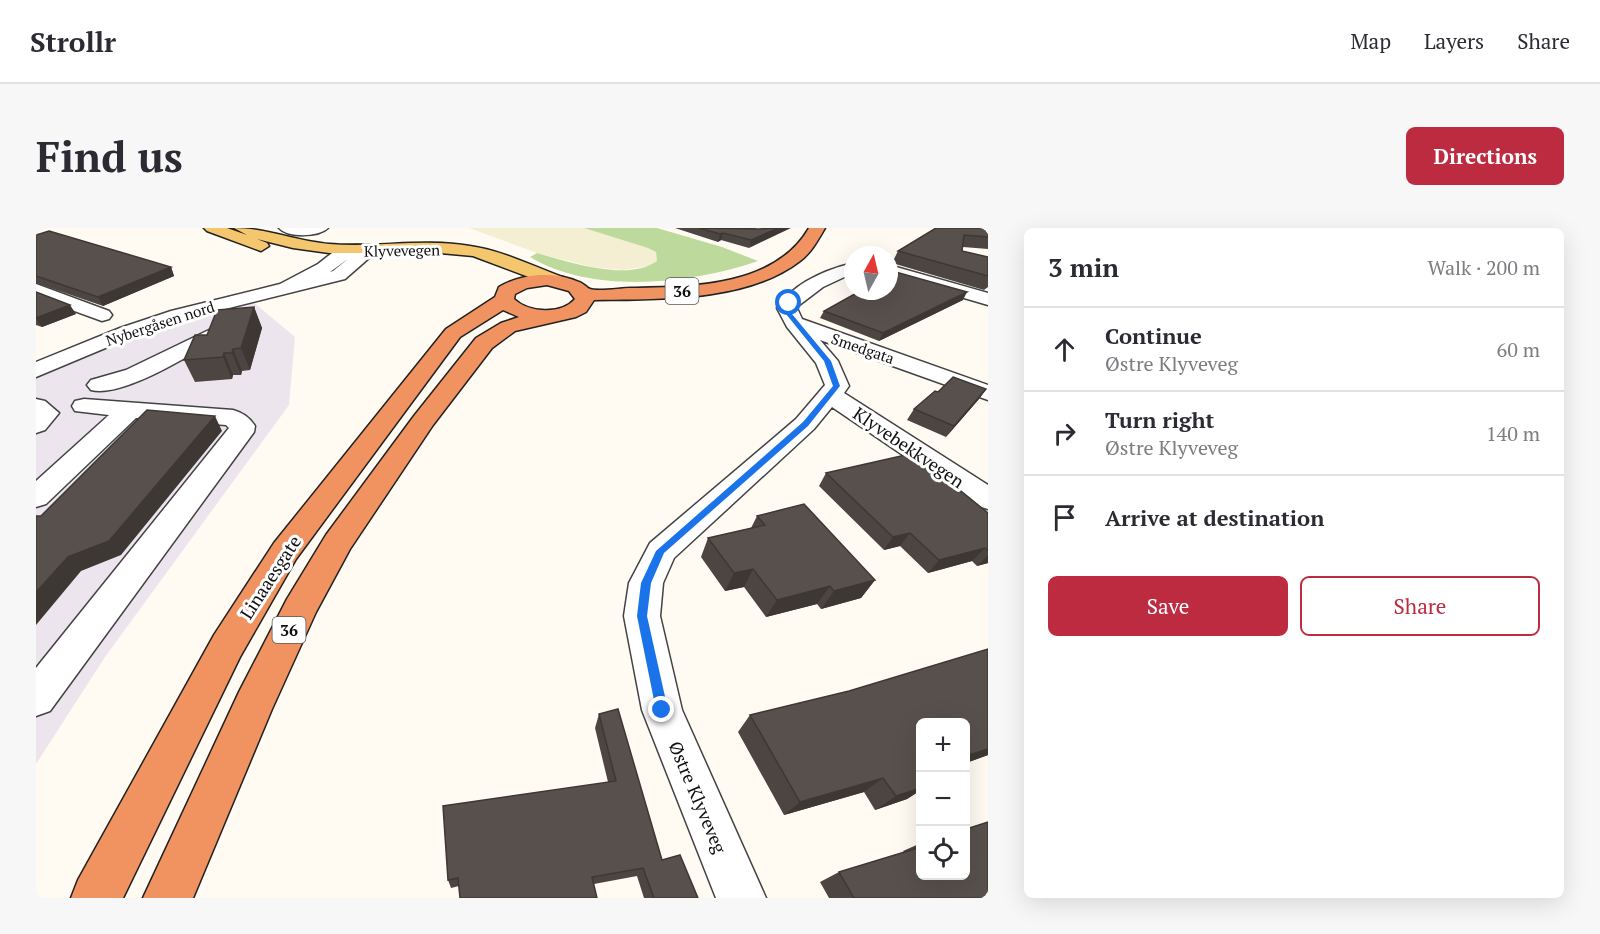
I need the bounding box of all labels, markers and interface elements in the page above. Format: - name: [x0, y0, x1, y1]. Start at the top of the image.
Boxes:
- text: Strollr: [30, 23, 116, 60]
- text: Map: [1350, 27, 1391, 55]
- text: Layers: [1424, 27, 1484, 55]
- text: Share: [1517, 27, 1570, 55]
- button: Directions: [1406, 127, 1564, 185]
- text: Find us: [36, 128, 183, 184]
- street label: Klyvevegen: [364, 239, 440, 261]
- north arrow: [844, 246, 898, 300]
- text: 3 min: [1048, 250, 1119, 284]
- text: Walk · 200 m: [1428, 254, 1540, 281]
- road number: 36: [666, 278, 698, 304]
- route start: [775, 289, 801, 315]
- street label: Nybergåsen nord: [103, 296, 217, 350]
- text: Continue: [1105, 321, 1202, 350]
- street label: Smedgata: [829, 328, 898, 368]
- icon: ahead: [1048, 333, 1081, 366]
- text: 60 m: [1497, 336, 1540, 363]
- text: Østre Klyveveg: [1105, 350, 1238, 377]
- street label: Klyvebekkvegen: [849, 401, 969, 493]
- text: Turn right: [1105, 405, 1214, 434]
- icon: right: [1048, 417, 1081, 450]
- text: 140 m: [1486, 420, 1540, 447]
- text: Østre Klyveveg: [1105, 434, 1238, 461]
- icon: arrive: [1048, 501, 1081, 534]
- text: Arrive at destination: [1105, 503, 1324, 532]
- street label: Linaaesgate: [234, 530, 306, 624]
- button: Save: [1048, 576, 1288, 636]
- button: Share: [1300, 576, 1540, 636]
- road number: 36: [272, 617, 306, 643]
- route end: [648, 696, 674, 722]
- map controls: [916, 718, 970, 880]
- button: +: [916, 718, 970, 772]
- street label: Østre Klyveveg: [664, 737, 733, 857]
- button: −: [916, 772, 970, 826]
- button: locate: [916, 826, 970, 880]

